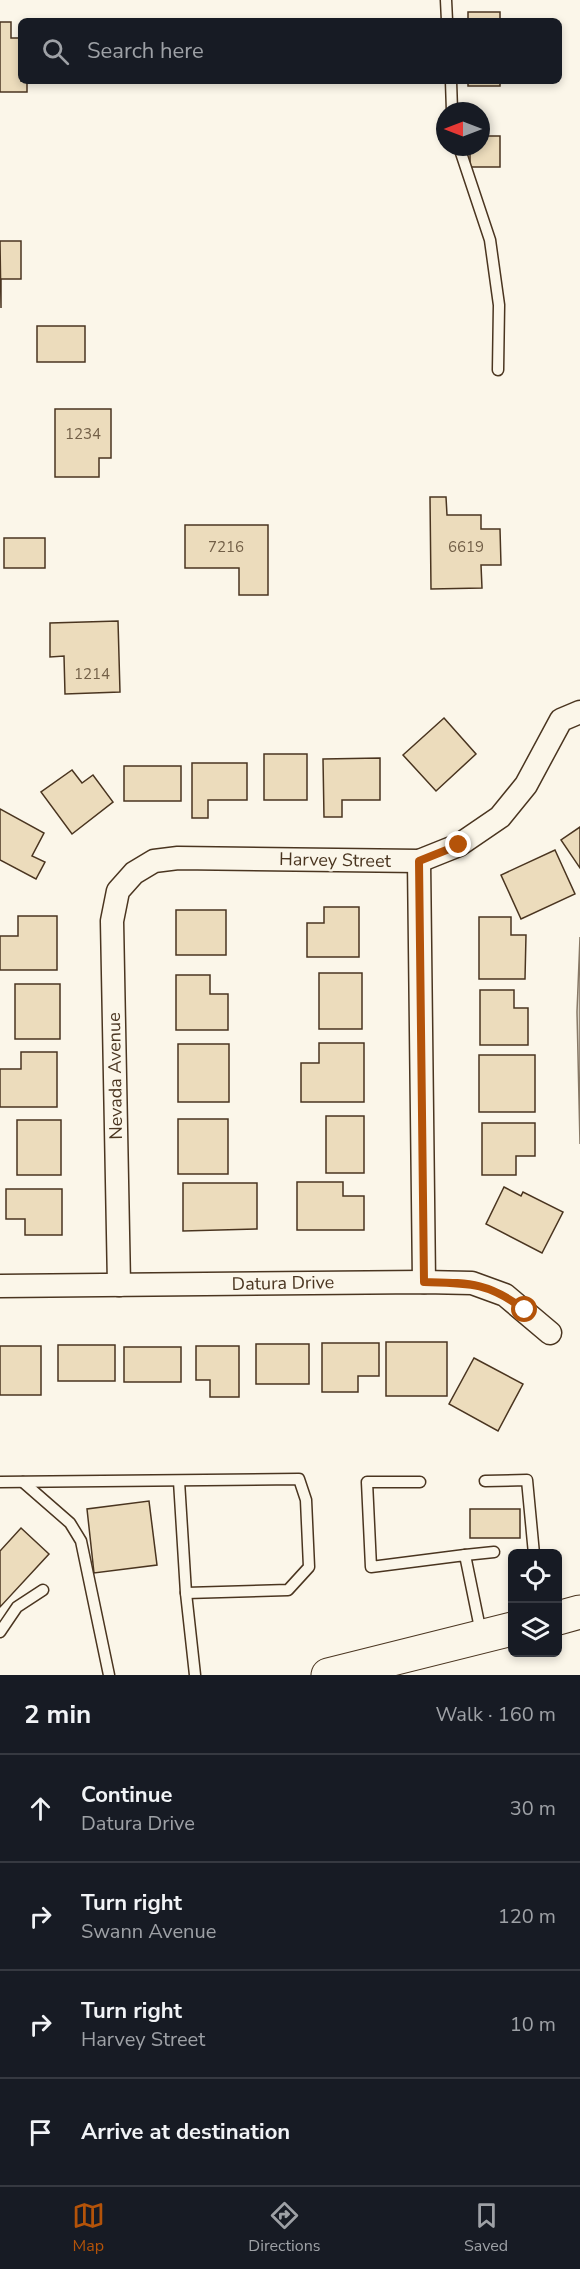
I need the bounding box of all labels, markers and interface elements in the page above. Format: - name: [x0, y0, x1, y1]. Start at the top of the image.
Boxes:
- search box: [18, 18, 562, 84]
- icon: search: [39, 35, 72, 68]
- text: Search here: [87, 36, 204, 66]
- north arrow: [436, 102, 490, 156]
- house number: 1234: [65, 424, 101, 444]
- house number: 7216: [208, 537, 244, 557]
- house number: 6619: [448, 537, 484, 557]
- house number: 1214: [74, 664, 110, 684]
- route end: [445, 831, 471, 857]
- street label: Harvey Street: [279, 847, 392, 873]
- street label: Nevada Avenue: [102, 1012, 128, 1140]
- street label: Datura Drive: [232, 1270, 334, 1296]
- route start: [511, 1296, 537, 1322]
- map controls: [508, 1549, 562, 1657]
- button: locate: [508, 1549, 562, 1603]
- button: layers: [508, 1603, 562, 1657]
- text: 2 min: [24, 1697, 91, 1732]
- text: Walk · 160 m: [436, 1701, 556, 1728]
- text: Continue: [81, 1780, 172, 1810]
- icon: ahead: [24, 1792, 57, 1825]
- text: 30 m: [510, 1795, 556, 1822]
- text: Datura Drive: [81, 1810, 195, 1837]
- text: Turn right: [81, 1888, 182, 1918]
- icon: right: [24, 1900, 57, 1933]
- text: 120 m: [498, 1903, 556, 1930]
- text: Swann Avenue: [81, 1918, 216, 1945]
- text: Turn right: [81, 1996, 182, 2026]
- icon: right: [24, 2008, 57, 2041]
- text: 10 m: [510, 2011, 556, 2038]
- text: Harvey Street: [81, 2026, 205, 2053]
- icon: arrive: [24, 2116, 57, 2149]
- text: Arrive at destination: [81, 2117, 290, 2147]
- tab: Map: [72, 2199, 105, 2257]
- tab: Directions: [248, 2199, 320, 2257]
- tab: Saved: [464, 2199, 508, 2257]

